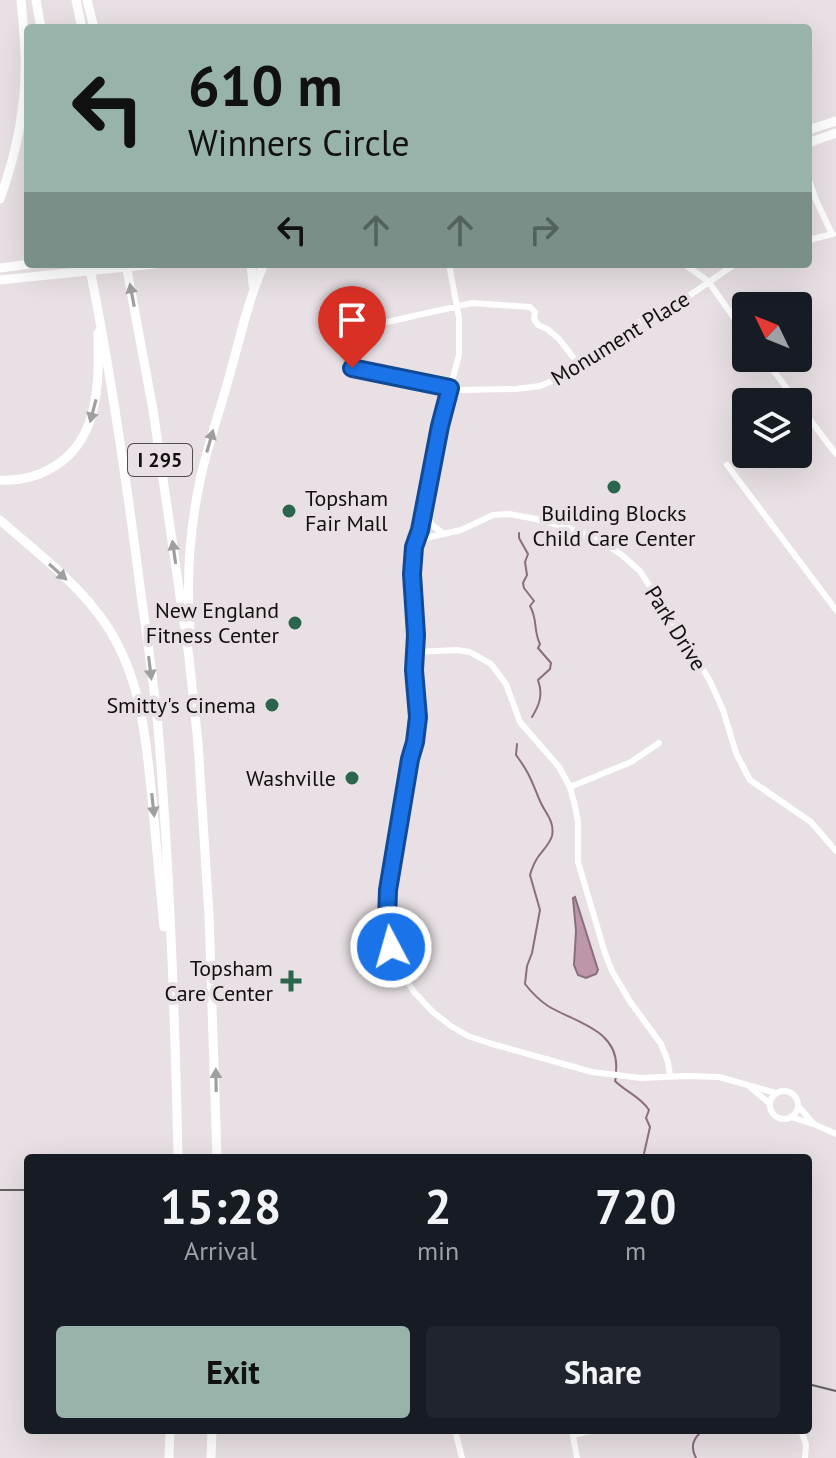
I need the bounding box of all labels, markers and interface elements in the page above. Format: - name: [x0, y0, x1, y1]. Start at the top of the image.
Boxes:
- text: 610 m: [188, 49, 343, 121]
- icon: left: [56, 56, 160, 160]
- text: Winners Circle: [188, 119, 410, 166]
- icon: left: [270, 208, 314, 252]
- icon: ahead: [354, 208, 398, 252]
- icon: ahead: [438, 208, 482, 252]
- icon: right: [522, 208, 566, 252]
- one-way arrow: [126, 282, 138, 307]
- street label: Monument Place: [546, 284, 694, 392]
- pin: [318, 286, 386, 368]
- north arrow: [732, 292, 812, 372]
- map controls: [732, 292, 812, 468]
- icon: arrive: [330, 298, 374, 342]
- button: layers: [732, 388, 812, 468]
- one-way arrow: [86, 399, 98, 424]
- one-way arrow: [204, 428, 217, 452]
- road number: I 295: [128, 444, 192, 476]
- marker: Building Blocks Child Care Center: [605, 478, 623, 496]
- place label: Topsham Fair Mall: [305, 484, 388, 537]
- place label: Building Blocks Child Care Center: [532, 499, 696, 552]
- marker: Topsham Fair Mall: [280, 502, 298, 520]
- one-way arrow: [167, 539, 180, 564]
- one-way arrow: [48, 563, 68, 581]
- street label: Park Drive: [639, 580, 713, 676]
- place label: New England Fitness Center: [146, 596, 280, 649]
- marker: New England Fitness Center: [286, 614, 304, 632]
- one-way arrow: [144, 656, 157, 681]
- place label: Smitty's Cinema: [106, 691, 256, 719]
- marker: Smitty's Cinema: [263, 696, 281, 714]
- place label: Washville: [246, 764, 336, 792]
- marker: Washville: [343, 769, 361, 787]
- one-way arrow: [146, 793, 159, 818]
- position arrow: [349, 905, 433, 989]
- place label: Topsham Care Center: [164, 954, 274, 1007]
- marker: Topsham Care Center: [280, 970, 302, 992]
- one-way arrow: [210, 1067, 222, 1092]
- text: 15:28: [160, 1175, 281, 1237]
- text: 2: [424, 1175, 452, 1237]
- text: 720: [595, 1175, 676, 1237]
- text: Arrival: [184, 1234, 257, 1267]
- text: min: [417, 1234, 459, 1267]
- text: m: [625, 1234, 646, 1267]
- button: Exit: [56, 1326, 410, 1418]
- button: Share: [426, 1326, 780, 1418]

